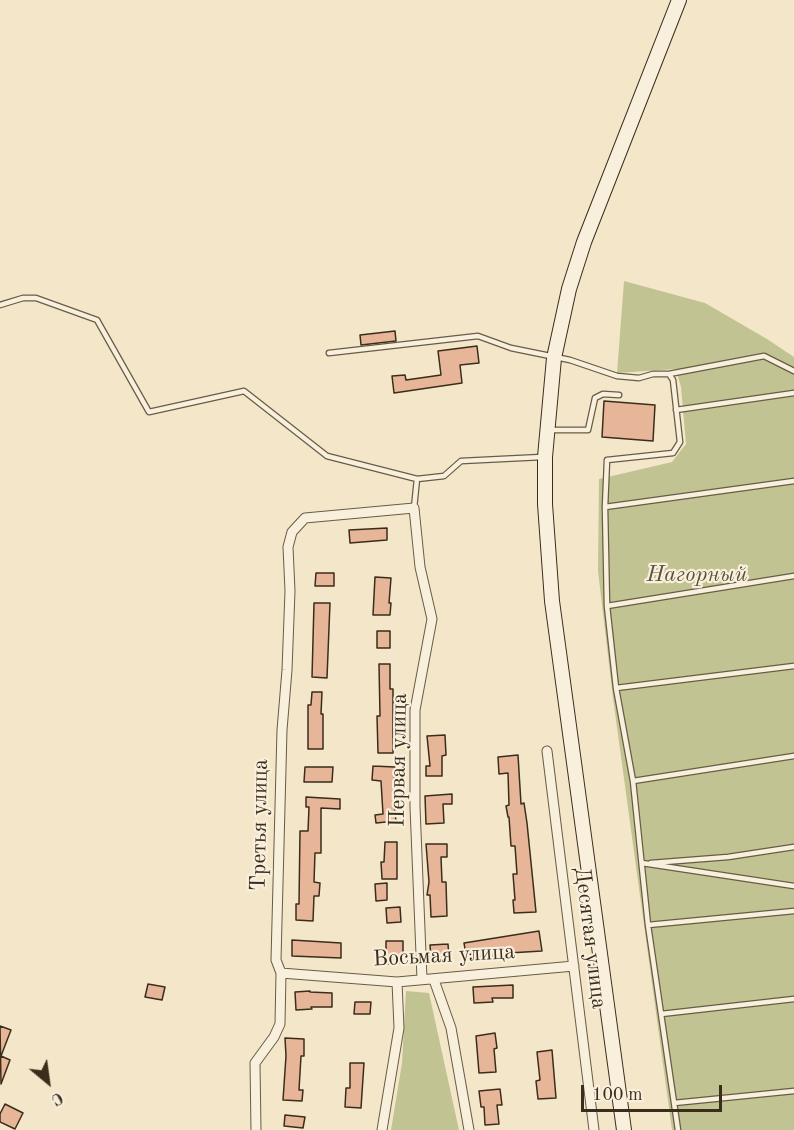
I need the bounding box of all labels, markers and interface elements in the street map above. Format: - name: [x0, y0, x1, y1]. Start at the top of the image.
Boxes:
- park label: Нагорный: [647, 562, 747, 588]
- street label: Первая улица: [385, 693, 413, 827]
- street label: Третья улица: [246, 759, 274, 891]
- street label: Десятая улица: [568, 866, 612, 1010]
- street label: Восьмая улица: [372, 939, 516, 973]
- north arrow: [18, 1052, 78, 1112]
- scale bar: [584, 1073, 725, 1111]
- text: 100 m: [592, 1086, 643, 1104]
- text: С: [48, 1088, 65, 1107]

